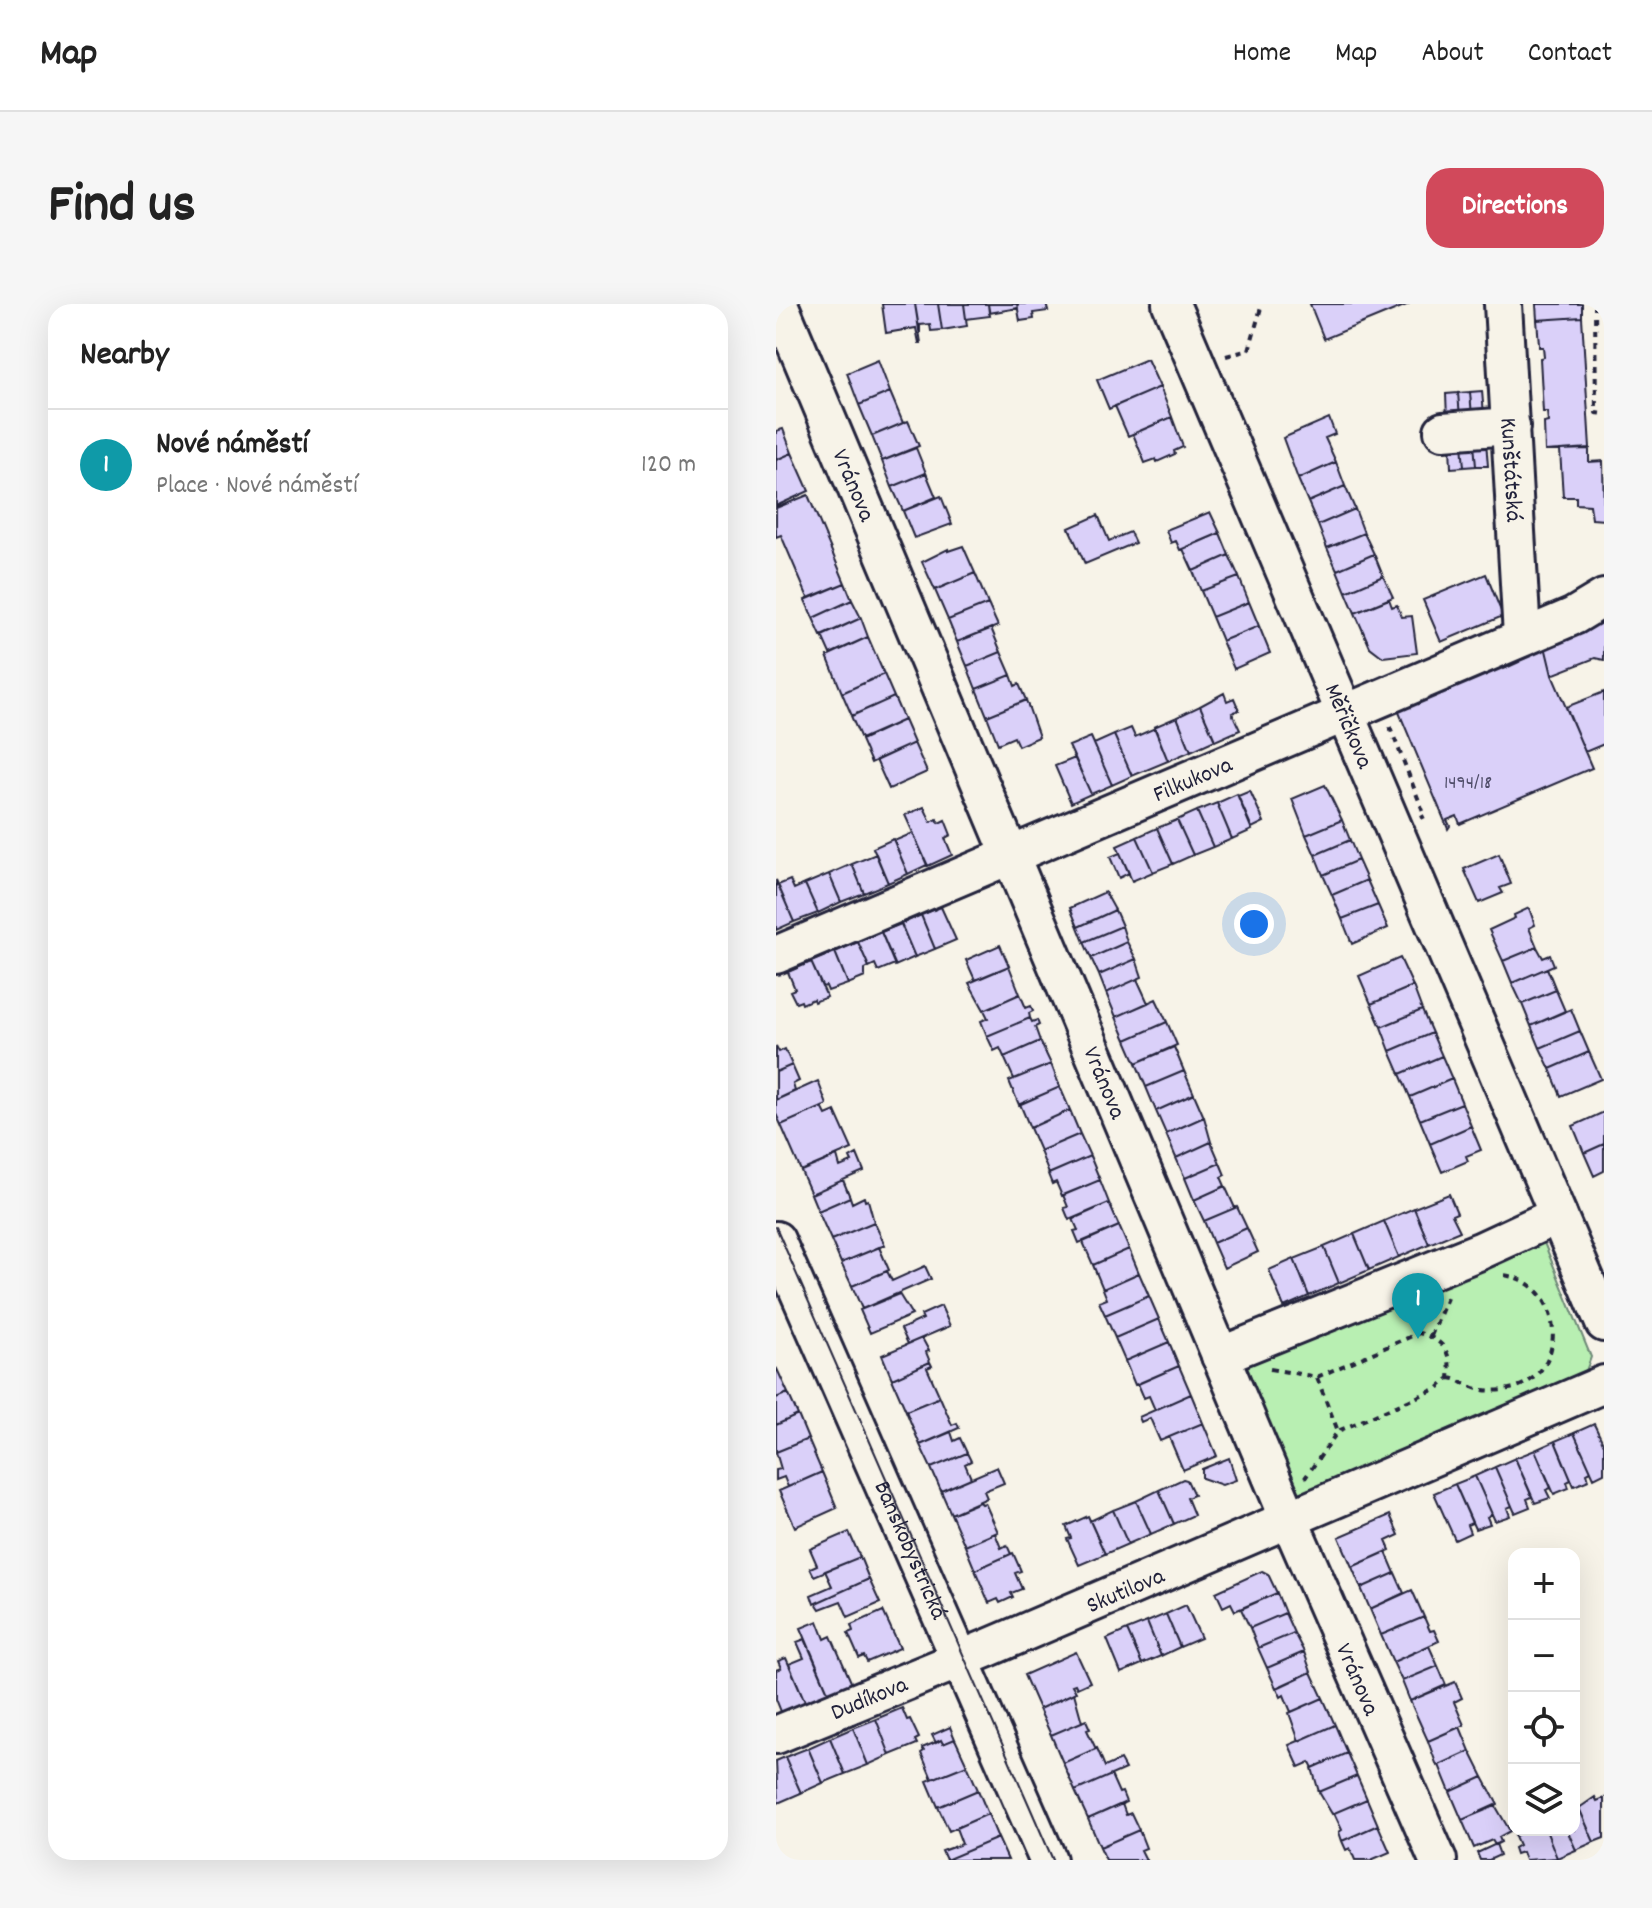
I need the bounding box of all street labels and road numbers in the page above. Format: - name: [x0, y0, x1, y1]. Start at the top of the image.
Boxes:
- street label: Kunštátská: [1490, 417, 1529, 523]
- street label: Vránova: [822, 444, 883, 528]
- street label: Měřičkova: [1314, 679, 1381, 775]
- street label: Filkukova: [1148, 749, 1239, 813]
- street label: Vránova: [1073, 1042, 1133, 1125]
- street label: Banskobystrická: [864, 1476, 954, 1625]
- street label: Skutilova: [1082, 1560, 1171, 1624]
- street label: Vránova: [1325, 1639, 1387, 1722]
- street label: Dudíkova: [826, 1669, 914, 1731]

